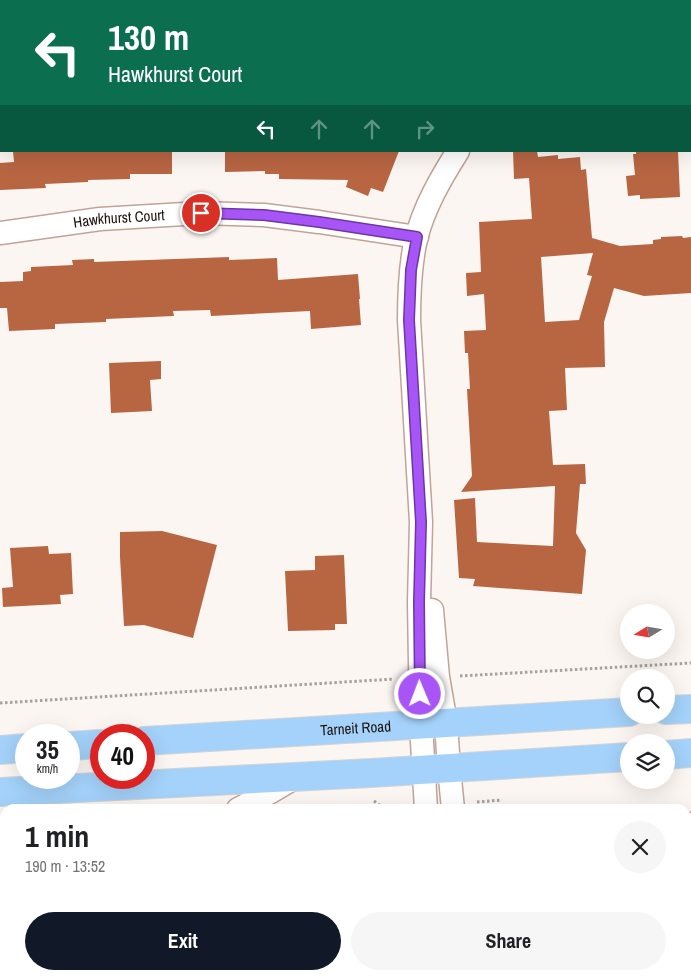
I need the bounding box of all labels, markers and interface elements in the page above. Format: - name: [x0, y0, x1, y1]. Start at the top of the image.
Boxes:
- text: 130 m: [108, 14, 189, 61]
- icon: left: [25, 20, 90, 85]
- text: Hawkhurst Court: [108, 59, 242, 89]
- icon: left: [252, 115, 280, 143]
- icon: ahead: [305, 115, 333, 143]
- icon: ahead: [358, 115, 386, 143]
- icon: right: [411, 115, 439, 143]
- pin: [180, 192, 222, 234]
- icon: arrive: [187, 199, 215, 227]
- street label: Hawkhurst Court: [72, 204, 166, 233]
- north arrow: [620, 604, 675, 659]
- map controls: [620, 604, 675, 789]
- position arrow: [393, 667, 445, 719]
- button: search: [620, 669, 675, 724]
- street label: Tarneit Road: [320, 715, 392, 740]
- speed limit sign: 40: [90, 724, 155, 789]
- text: 35: [36, 733, 59, 767]
- button: layers: [620, 734, 675, 789]
- text: km/h: [37, 761, 58, 777]
- text: 1 min: [25, 816, 89, 856]
- button: close: [614, 821, 666, 873]
- text: 190 m · 13:52: [25, 855, 105, 877]
- button: Exit: [25, 912, 341, 970]
- button: Share: [351, 912, 666, 970]

